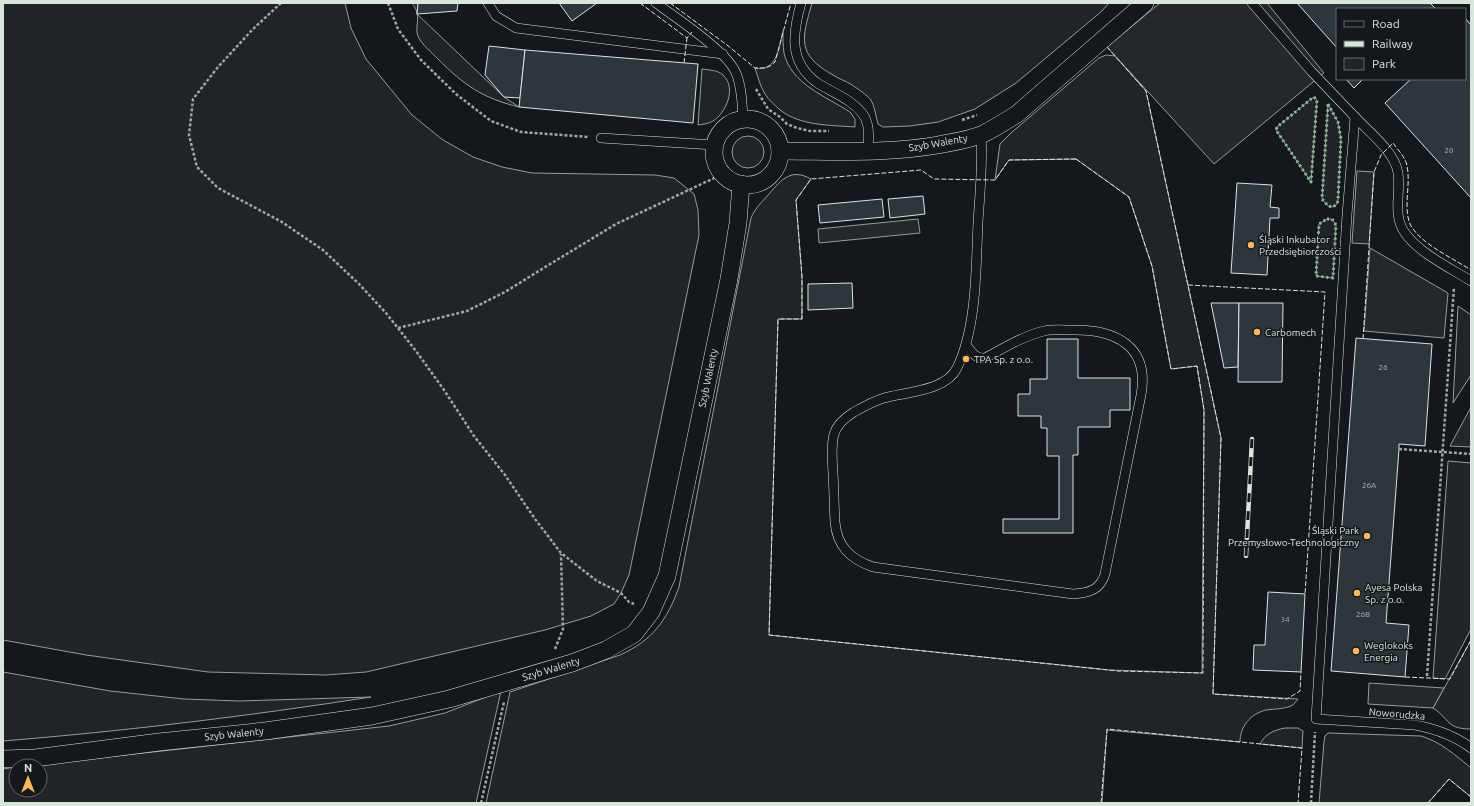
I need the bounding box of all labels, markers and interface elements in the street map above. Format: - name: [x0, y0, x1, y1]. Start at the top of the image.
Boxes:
- legend: [1336, 8, 1466, 80]
- text: Road: [1372, 17, 1400, 30]
- text: Railway: [1372, 37, 1413, 50]
- text: Park: [1372, 57, 1396, 70]
- street label: Szyb Walenty: [908, 132, 968, 154]
- house number: 20: [1444, 146, 1454, 155]
- place label: Śląski Inkubator Przedsiębiorczości: [1259, 233, 1341, 257]
- marker: Śląski Inkubator Przedsiębiorczości: [1246, 240, 1256, 250]
- marker: Carbomech: [1252, 327, 1262, 337]
- place label: Carbomech: [1265, 327, 1316, 338]
- street label: Szyb Walenty: [696, 348, 720, 408]
- marker: TPA Sp. z o.o.: [961, 354, 971, 364]
- place label: TPA Sp. z o.o.: [974, 354, 1033, 365]
- house number: 26: [1378, 363, 1388, 372]
- house number: 26A: [1362, 481, 1377, 490]
- place label: Śląski Park Przemysłowo-Technologiczny: [1228, 524, 1359, 548]
- marker: Śląski Park Przemysłowo-Technologiczny: [1362, 531, 1372, 541]
- place label: Ayesa Polska Sp. z o.o.: [1365, 582, 1422, 605]
- marker: Ayesa Polska Sp. z o.o.: [1352, 588, 1362, 598]
- house number: 26B: [1356, 610, 1370, 619]
- house number: 34: [1280, 615, 1290, 624]
- place label: Weglokoks Energia: [1364, 640, 1413, 663]
- marker: Weglokoks Energia: [1351, 646, 1361, 656]
- street label: Szyb Walenty: [521, 655, 581, 683]
- street label: Noworudzka: [1368, 706, 1426, 722]
- street label: Szyb Walenty: [204, 725, 264, 743]
- north arrow: [8, 758, 48, 798]
- text: N: [24, 762, 32, 774]

